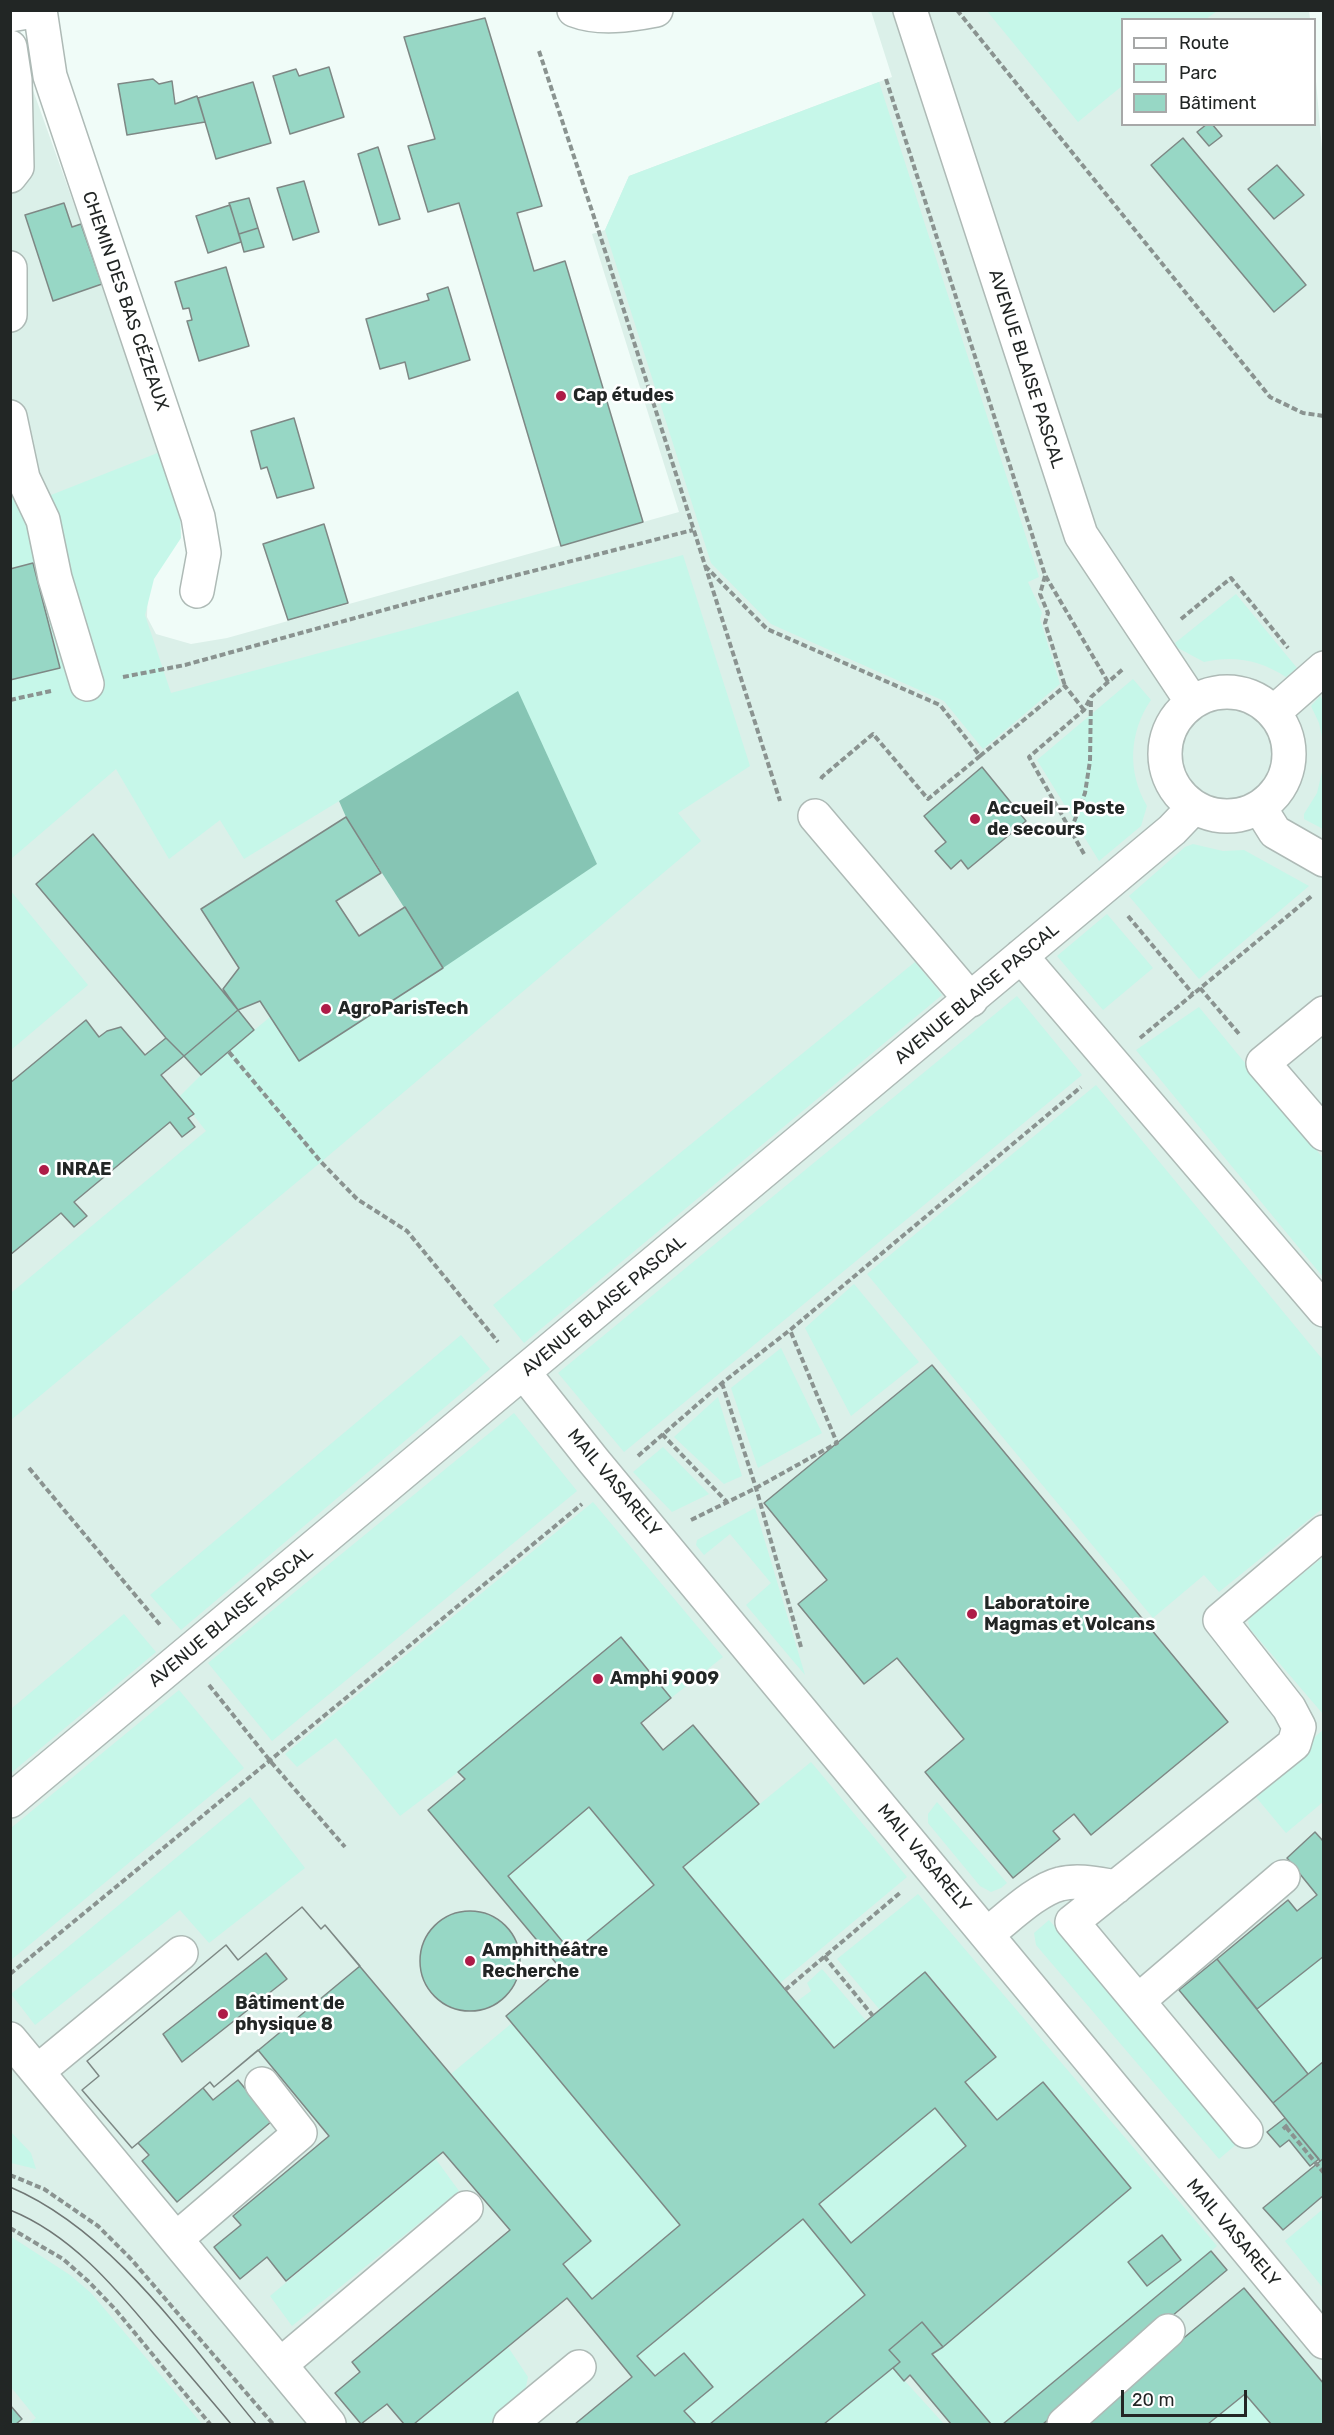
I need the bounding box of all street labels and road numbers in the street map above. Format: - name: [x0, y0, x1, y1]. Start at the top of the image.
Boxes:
- street label: CHEMIN DES BAS CÉZEAUX: [77, 188, 173, 414]
- street label: AVENUE BLAISE PASCAL: [984, 267, 1068, 471]
- street label: AVENUE BLAISE PASCAL: [890, 919, 1064, 1069]
- street label: AVENUE BLAISE PASCAL: [517, 1231, 691, 1381]
- street label: MAIL VASARELY: [563, 1425, 665, 1541]
- street label: AVENUE BLAISE PASCAL: [144, 1542, 318, 1692]
- street label: MAIL VASARELY: [873, 1800, 975, 1916]
- street label: MAIL VASARELY: [1182, 2175, 1284, 2291]

